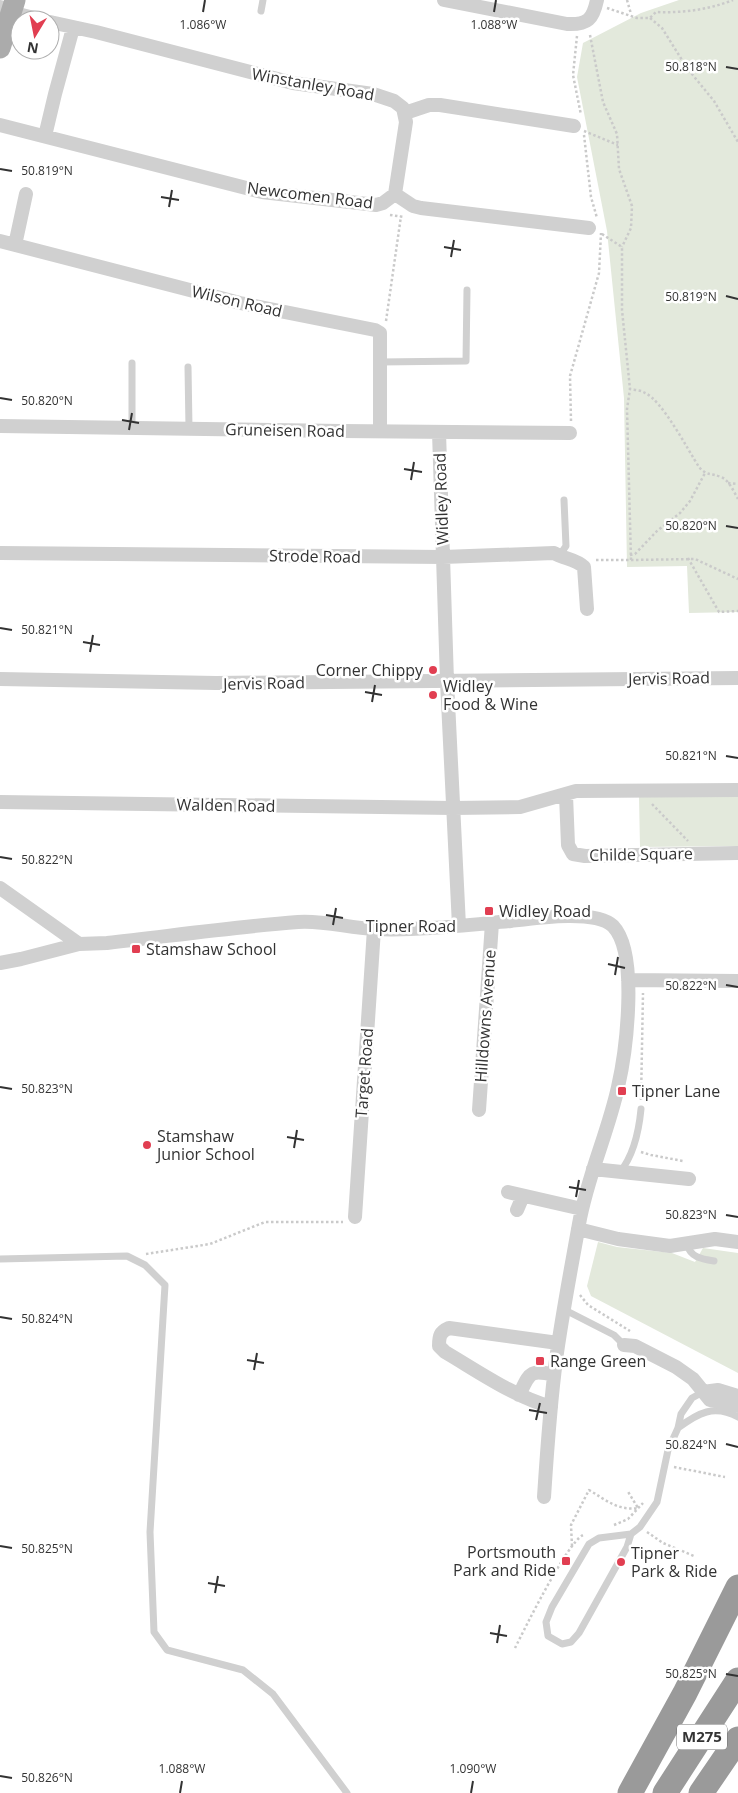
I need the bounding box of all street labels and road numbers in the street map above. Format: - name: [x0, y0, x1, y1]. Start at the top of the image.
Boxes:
- street label: Winstanley Road: [250, 62, 376, 106]
- street label: Newcomen Road: [246, 176, 374, 214]
- street label: Wilson Road: [190, 280, 284, 322]
- street label: Gruneisen Road: [225, 418, 345, 442]
- street label: Widley Road: [428, 453, 454, 545]
- street label: Strode Road: [269, 544, 361, 568]
- street label: Jervis Road: [626, 666, 710, 690]
- street label: Jervis Road: [221, 671, 305, 695]
- street label: Walden Road: [177, 793, 275, 817]
- street label: Childe Square: [589, 842, 693, 866]
- street label: Tipner Road: [366, 915, 456, 937]
- street label: Hilldowns Avenue: [469, 949, 501, 1083]
- street label: Target Road: [350, 1027, 378, 1119]
- road number: M275: [677, 1724, 727, 1750]

